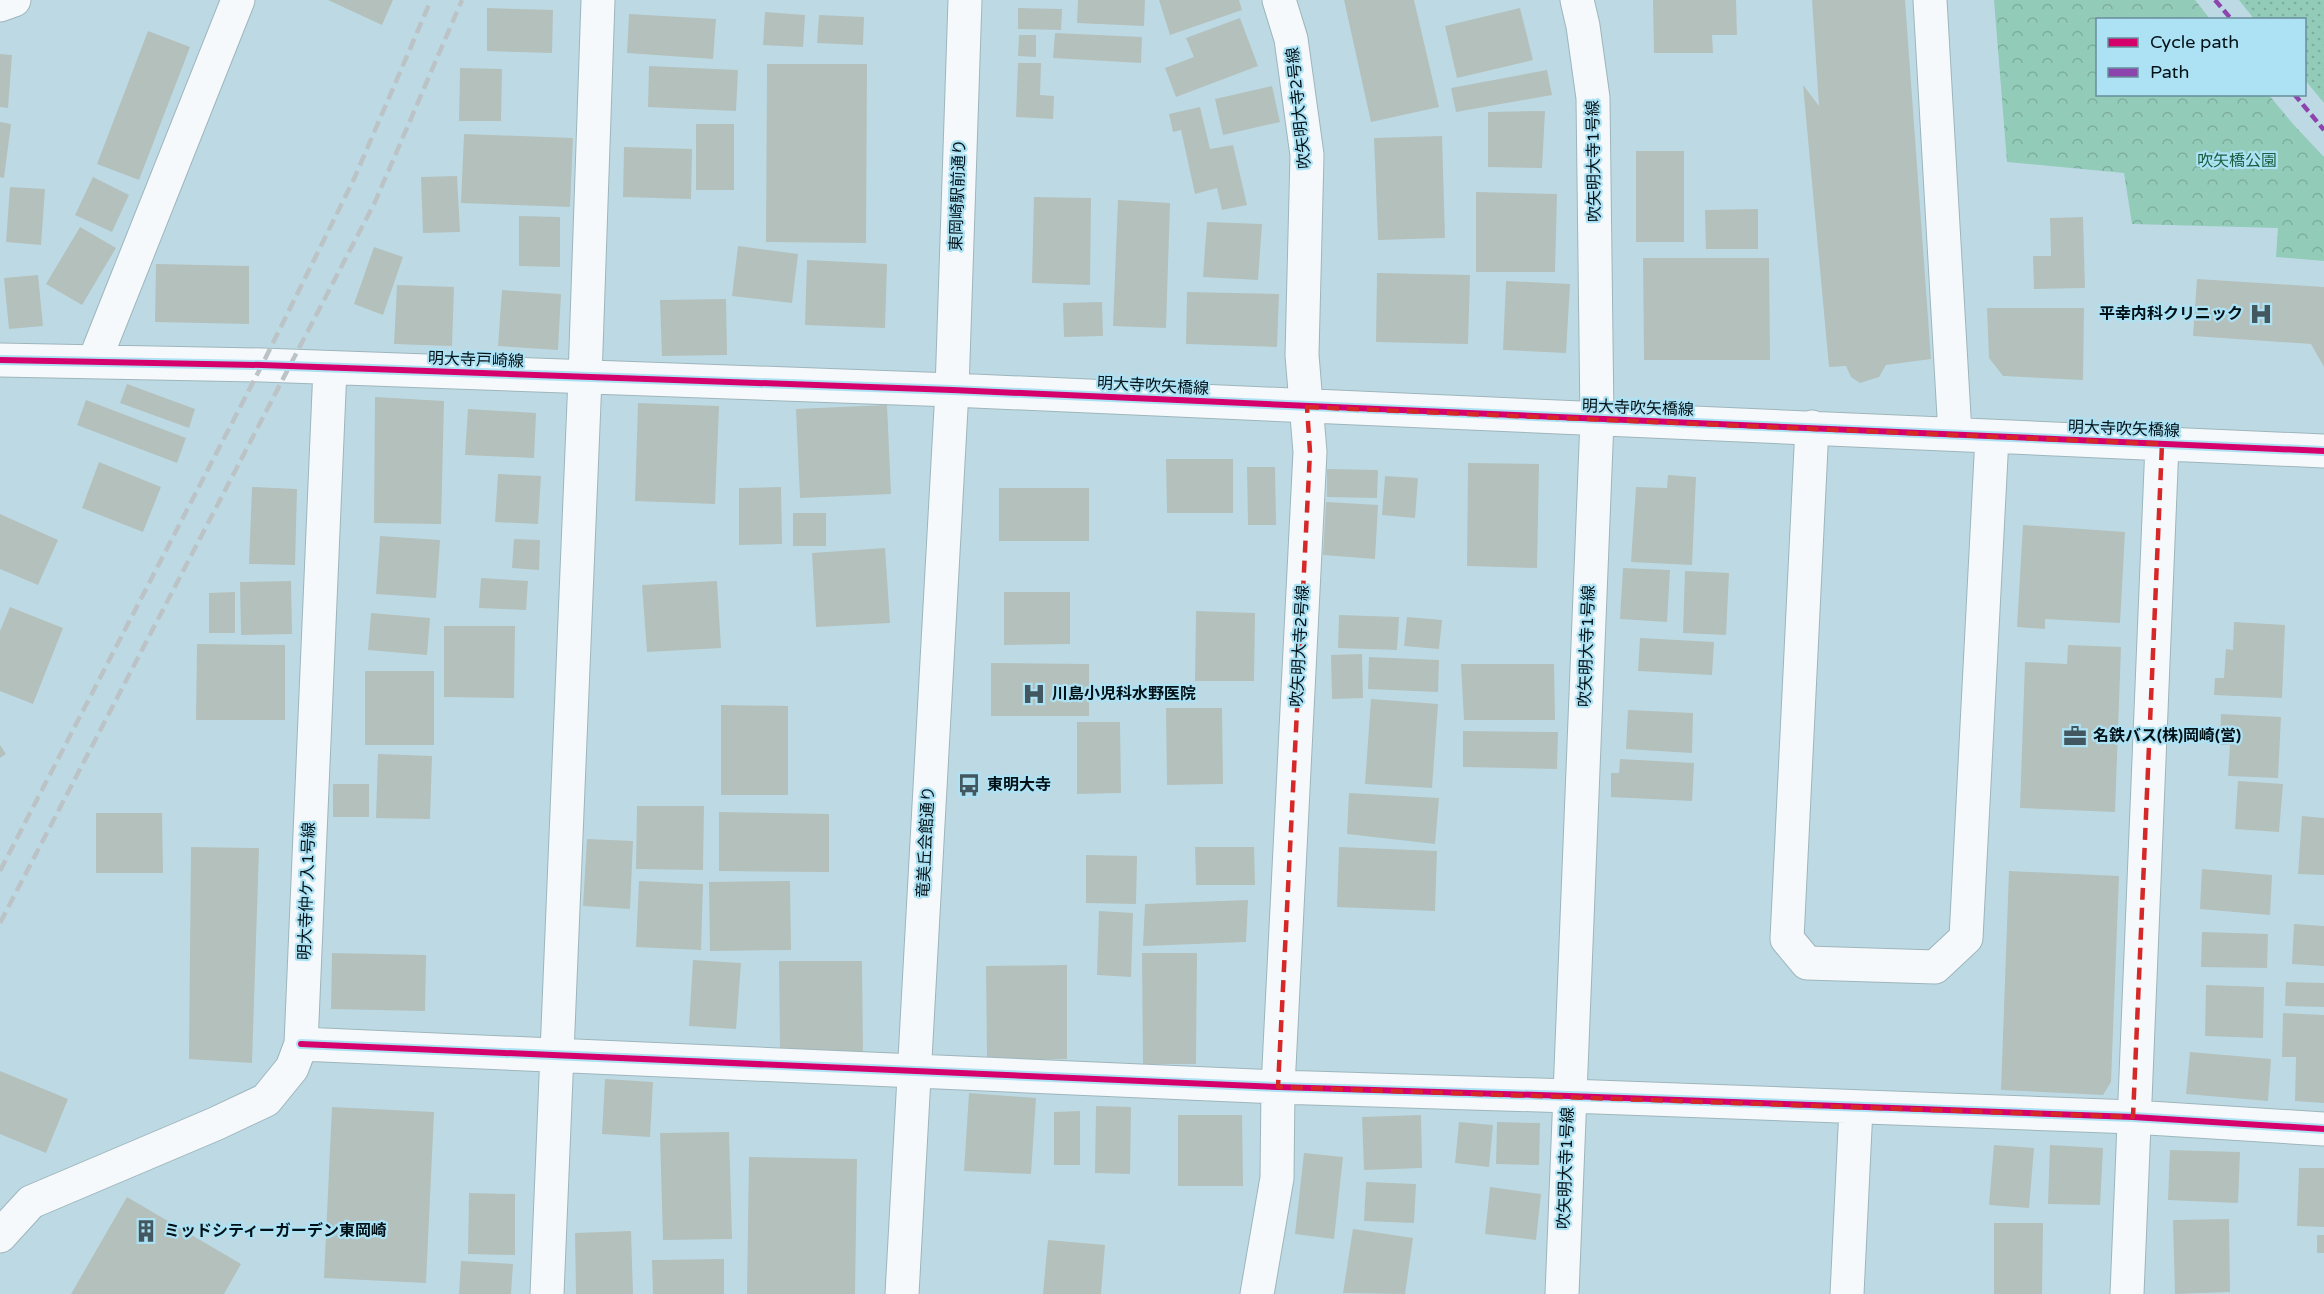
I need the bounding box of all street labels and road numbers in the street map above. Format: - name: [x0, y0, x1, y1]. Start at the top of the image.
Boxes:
- street label: 吹矢明大寺2号線: [1283, 46, 1315, 170]
- street label: 吹矢明大寺1号線: [1583, 100, 1605, 222]
- street label: 東岡崎駅前通り: [946, 139, 970, 251]
- street label: 明大寺戸崎線: [428, 348, 524, 372]
- street label: 明大寺吹矢橋線: [1097, 373, 1209, 399]
- street label: 明大寺吹矢橋線: [1582, 396, 1694, 420]
- street label: 明大寺吹矢橋線: [2068, 417, 2180, 441]
- street label: 吹矢明大寺2号線: [1287, 585, 1313, 707]
- street label: 吹矢明大寺1号線: [1575, 585, 1599, 707]
- street label: 竜美丘会館通り: [913, 786, 939, 898]
- street label: 明大寺仲ケ入1号線: [295, 822, 319, 960]
- street label: 吹矢明大寺1号線: [1554, 1107, 1578, 1229]

